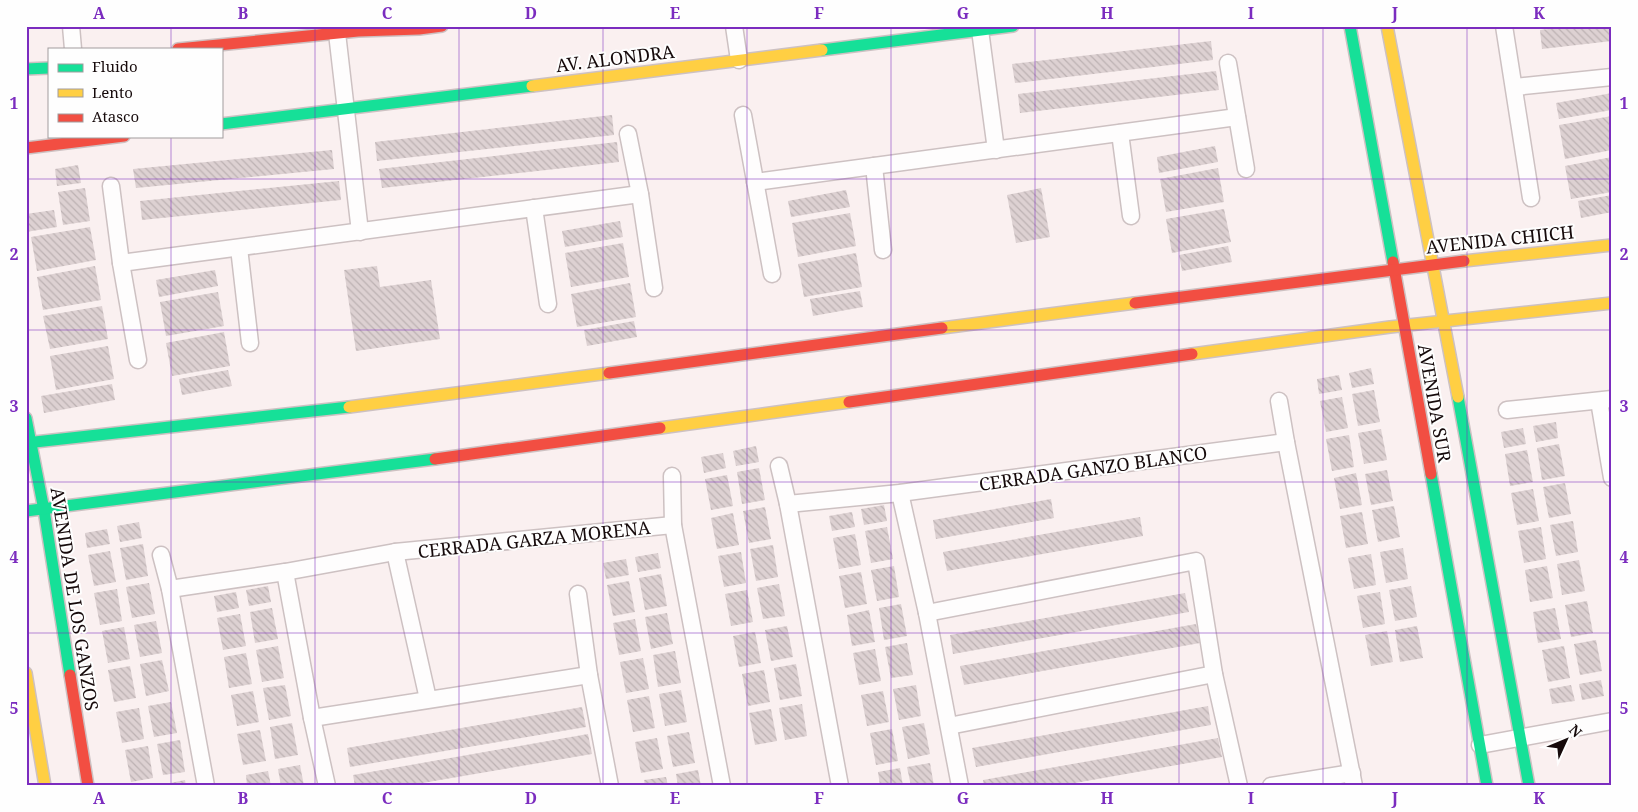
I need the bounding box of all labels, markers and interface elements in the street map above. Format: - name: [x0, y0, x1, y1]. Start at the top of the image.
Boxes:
- text: A: [93, 2, 106, 24]
- text: B: [238, 2, 249, 24]
- text: C: [382, 2, 393, 24]
- text: D: [525, 2, 537, 24]
- text: E: [670, 2, 680, 24]
- text: F: [814, 2, 824, 24]
- text: G: [957, 2, 969, 24]
- text: H: [1100, 2, 1114, 24]
- text: I: [1248, 2, 1254, 24]
- text: J: [1391, 2, 1399, 24]
- text: K: [1533, 2, 1545, 24]
- street label: AV. ALONDRA: [554, 39, 676, 77]
- legend: [48, 48, 222, 138]
- text: Fluido: [92, 56, 138, 76]
- text: Lento: [92, 82, 133, 102]
- text: 1: [9, 92, 19, 114]
- text: 1: [1619, 92, 1629, 114]
- text: Atasco: [92, 106, 139, 126]
- street label: AVENIDA CHIICH: [1425, 219, 1575, 259]
- text: 2: [9, 243, 19, 265]
- text: 2: [1619, 243, 1629, 265]
- street label: AVENIDA SUR: [1413, 342, 1457, 464]
- text: 3: [9, 395, 19, 417]
- text: 3: [1619, 395, 1629, 417]
- street label: CERRADA GANZO BLANCO: [977, 440, 1209, 496]
- street label: AVENIDA DE LOS GANZOS: [45, 485, 105, 713]
- street label: CERRADA GARZA MORENA: [417, 515, 652, 563]
- text: 4: [9, 546, 19, 568]
- text: 4: [1619, 546, 1629, 568]
- text: 5: [9, 697, 19, 719]
- text: 5: [1619, 697, 1629, 719]
- north arrow: [1540, 714, 1590, 764]
- text: N: [1565, 720, 1586, 741]
- text: A: [93, 787, 106, 809]
- text: B: [238, 787, 249, 809]
- text: C: [382, 787, 393, 809]
- text: D: [525, 787, 537, 809]
- text: E: [670, 787, 680, 809]
- text: F: [814, 787, 824, 809]
- text: G: [957, 787, 969, 809]
- text: H: [1100, 787, 1114, 809]
- text: I: [1248, 787, 1254, 809]
- text: J: [1391, 787, 1399, 809]
- text: K: [1533, 787, 1545, 809]

